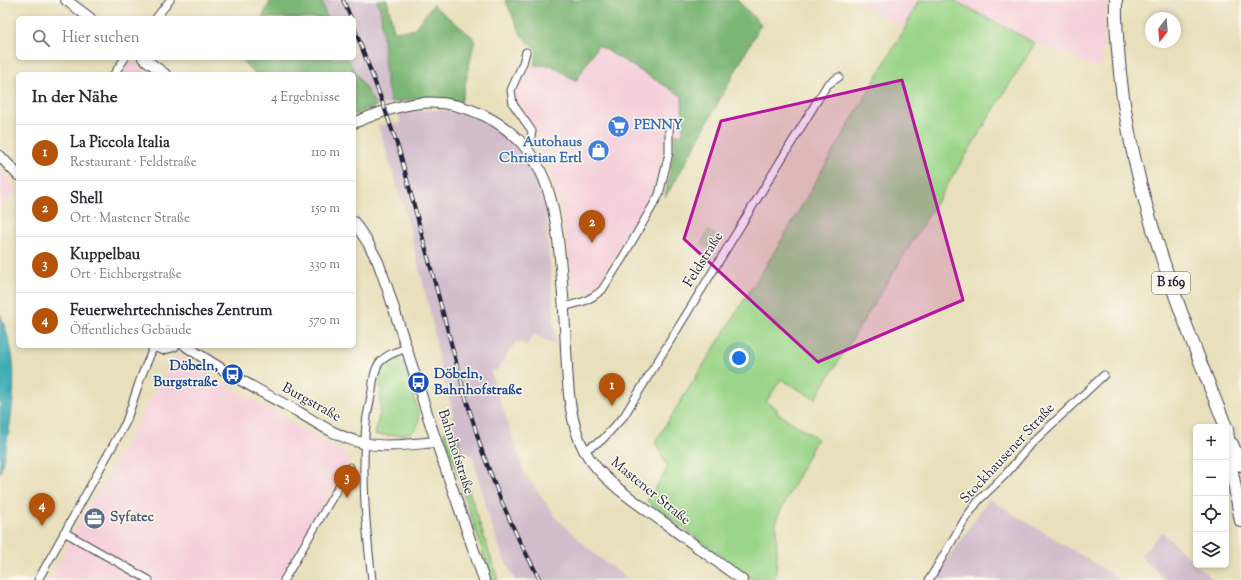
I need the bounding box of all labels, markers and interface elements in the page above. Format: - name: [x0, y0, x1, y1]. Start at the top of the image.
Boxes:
- north arrow: [1145, 12, 1181, 48]
- search box: [16, 16, 356, 60]
- icon: search: [30, 27, 52, 49]
- text: Hier suchen: [62, 28, 140, 49]
- text: In der Nähe: [32, 86, 118, 110]
- text: 4 Ergebnisse: [271, 89, 340, 107]
- supermarket icon: PENNY: [606, 113, 632, 139]
- place label: PENNY: [634, 116, 683, 136]
- text: La Piccola Italia: [70, 133, 170, 154]
- place label: Autohaus Christian Ertl: [499, 133, 582, 169]
- shop icon: Autohaus Christian Ertl: [585, 138, 611, 164]
- text: 1: [43, 144, 47, 162]
- text: 110 m: [311, 144, 340, 162]
- text: Restaurant · Feldstraße: [70, 154, 197, 172]
- text: Shell: [70, 189, 103, 210]
- text: 2: [42, 200, 48, 218]
- text: 150 m: [311, 200, 340, 218]
- text: Ort · Mastener Straße: [70, 210, 190, 228]
- pin: 2: [579, 210, 605, 243]
- street label: Feldstraße: [679, 229, 729, 291]
- text: Kuppelbau: [70, 245, 140, 266]
- text: 3: [42, 256, 48, 274]
- text: 330 m: [309, 256, 340, 274]
- text: Ort · Eichbergstraße: [70, 266, 182, 284]
- road number: B 169: [1152, 272, 1190, 294]
- text: Feuerwehrtechnisches Zentrum: [70, 301, 272, 322]
- text: 4: [42, 312, 48, 330]
- text: 570 m: [309, 312, 340, 330]
- text: Öffentliches Gebäude: [70, 322, 192, 340]
- your location: [729, 348, 749, 368]
- place label: Döbeln, Burgstraße: [153, 357, 218, 393]
- bus stop icon: Döbeln, Burgstraße: [220, 362, 246, 388]
- place label: Döbeln, Bahnhofstraße: [434, 365, 523, 401]
- bus stop icon: Döbeln, Bahnhofstraße: [405, 370, 431, 396]
- pin: 1: [599, 373, 625, 406]
- street label: Burgstraße: [278, 379, 344, 427]
- street label: Stockhausener Straße: [956, 399, 1060, 509]
- street label: Bahnhofstraße: [432, 407, 478, 497]
- map controls: [1193, 424, 1229, 568]
- button: +: [1193, 424, 1229, 460]
- street label: Mastener Straße: [606, 453, 694, 531]
- button: −: [1193, 460, 1229, 496]
- pin: 3: [334, 465, 360, 498]
- pin: 4: [29, 493, 55, 526]
- button: locate: [1193, 496, 1229, 532]
- office icon: Syfatec: [82, 505, 108, 531]
- place label: Syfatec: [110, 508, 155, 528]
- button: layers: [1193, 532, 1229, 568]

